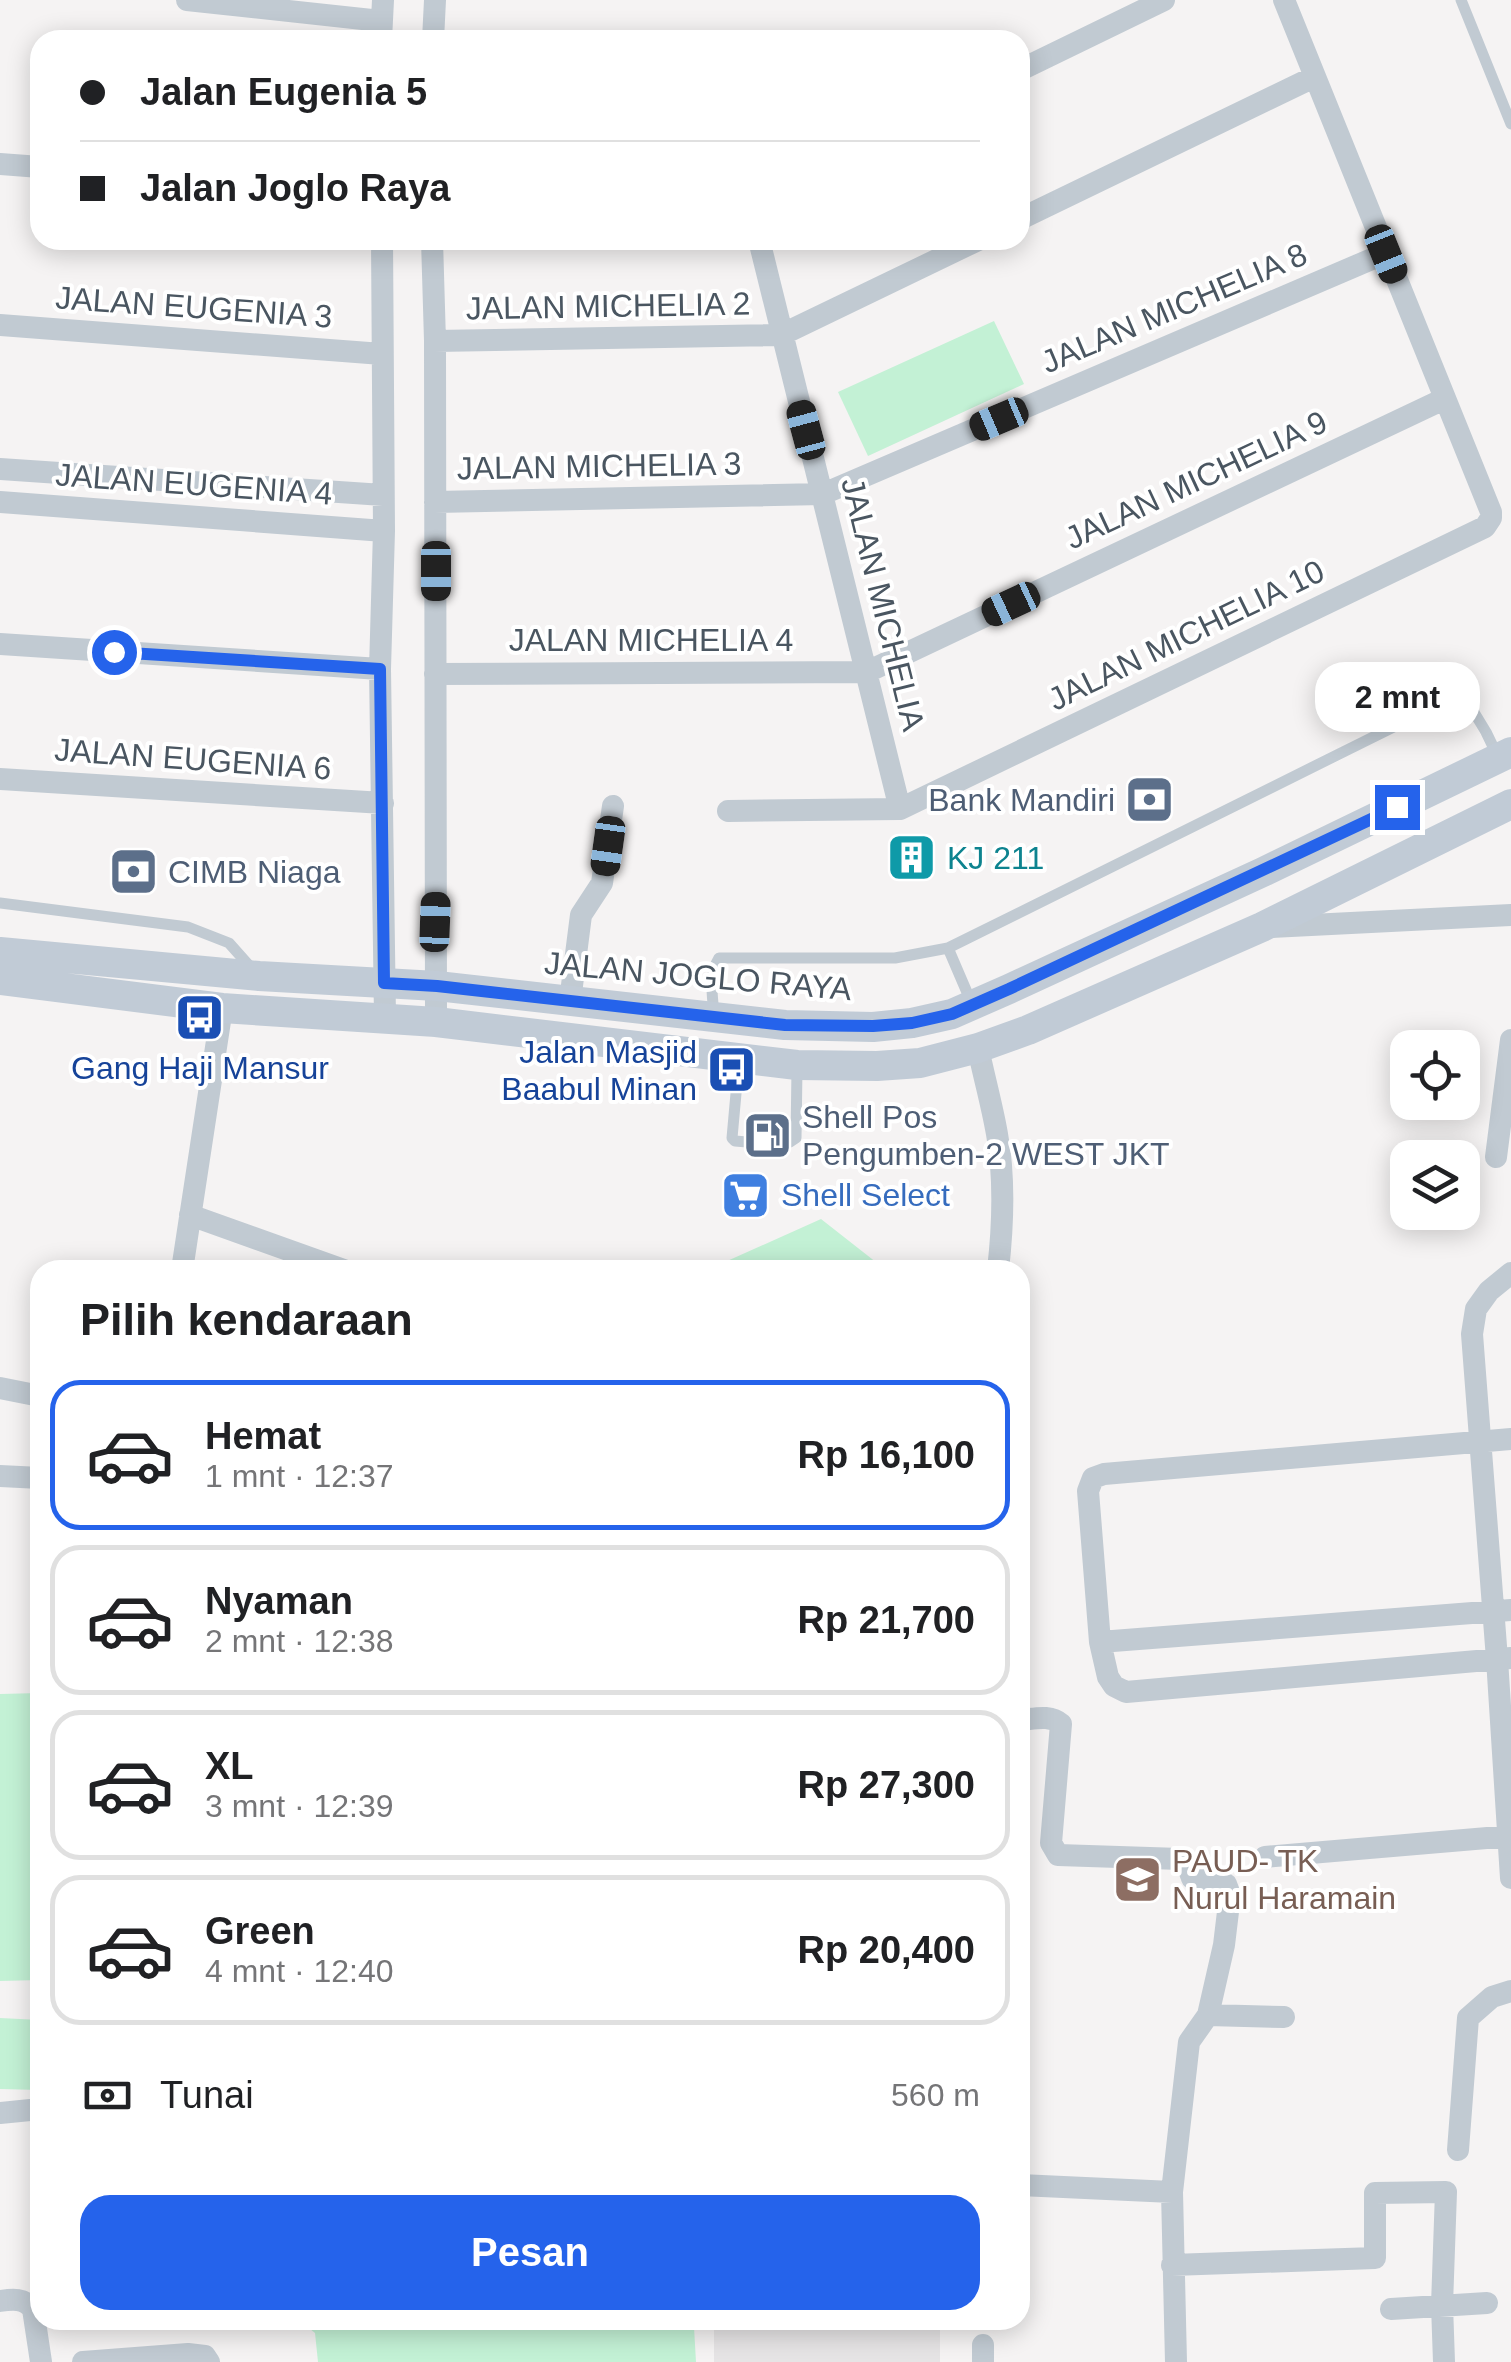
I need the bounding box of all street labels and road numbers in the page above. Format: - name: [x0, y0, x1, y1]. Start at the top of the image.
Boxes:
- street label: JALAN MICHELIA 8: [1036, 236, 1312, 380]
- street label: JALAN EUGENIA 3: [54, 279, 334, 335]
- street label: JALAN MICHELIA 2: [465, 286, 751, 326]
- street label: JALAN MICHELIA 9: [1059, 404, 1333, 556]
- street label: JALAN MICHELIA 3: [456, 446, 742, 486]
- street label: JALAN EUGENIA 4: [54, 456, 334, 512]
- street label: JALAN MICHELIA: [834, 474, 932, 735]
- street label: JALAN MICHELIA 10: [1042, 553, 1330, 717]
- street label: JALAN MICHELIA 4: [509, 622, 793, 658]
- street label: JALAN EUGENIA 6: [53, 731, 333, 787]
- street label: JALAN JOGLO RAYA: [543, 945, 854, 1007]

